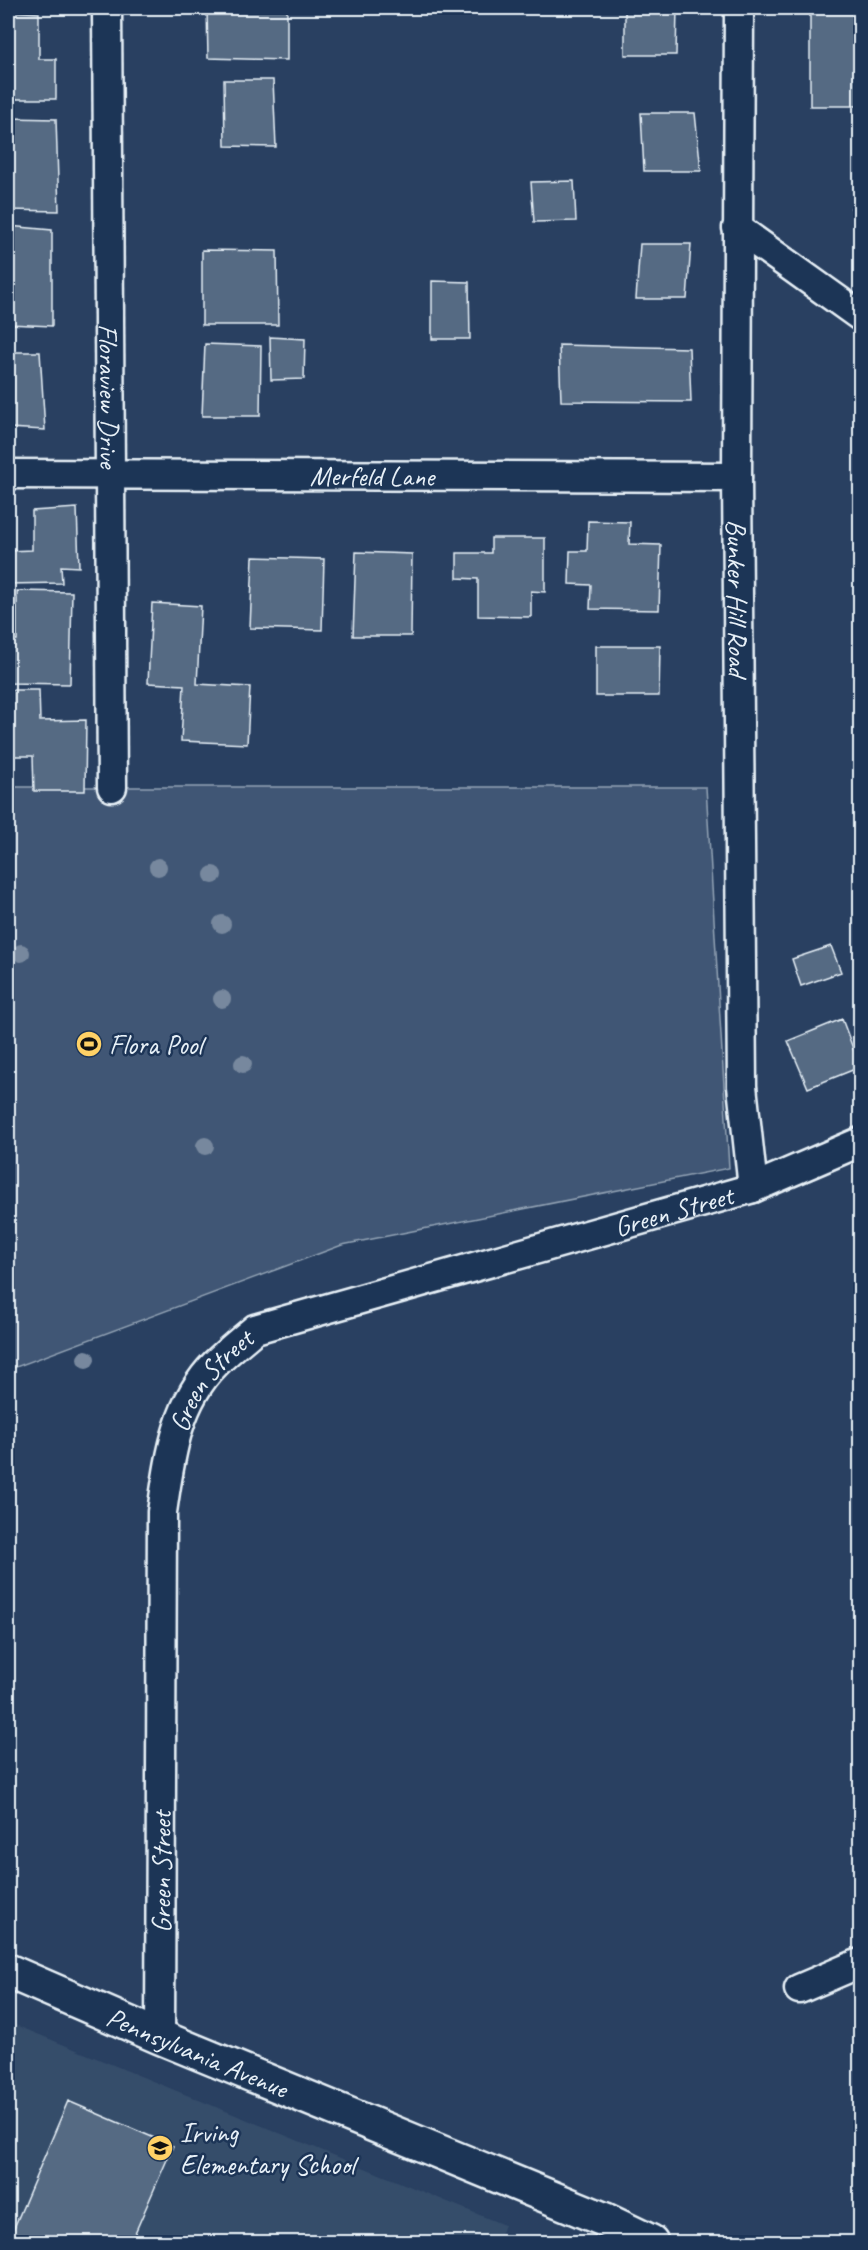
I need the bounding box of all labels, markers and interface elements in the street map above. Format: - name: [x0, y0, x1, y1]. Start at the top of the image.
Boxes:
- street label: Floraview Drive: [91, 324, 127, 470]
- street label: Merfeld Lane: [310, 458, 436, 494]
- street label: Bunker Hill Road: [719, 519, 756, 681]
- place label: Flora Pool: [109, 1027, 207, 1062]
- sports icon: Flora Pool: [74, 1029, 104, 1059]
- street label: Green Street: [610, 1177, 739, 1244]
- street label: Green Street: [161, 1320, 262, 1436]
- street label: Green Street: [143, 1808, 179, 1933]
- street label: Pennsylvania Avenue: [101, 1999, 295, 2106]
- place label: Irving Elementary School: [180, 2115, 360, 2182]
- school or university icon: Irving Elementary School: [145, 2133, 175, 2163]

